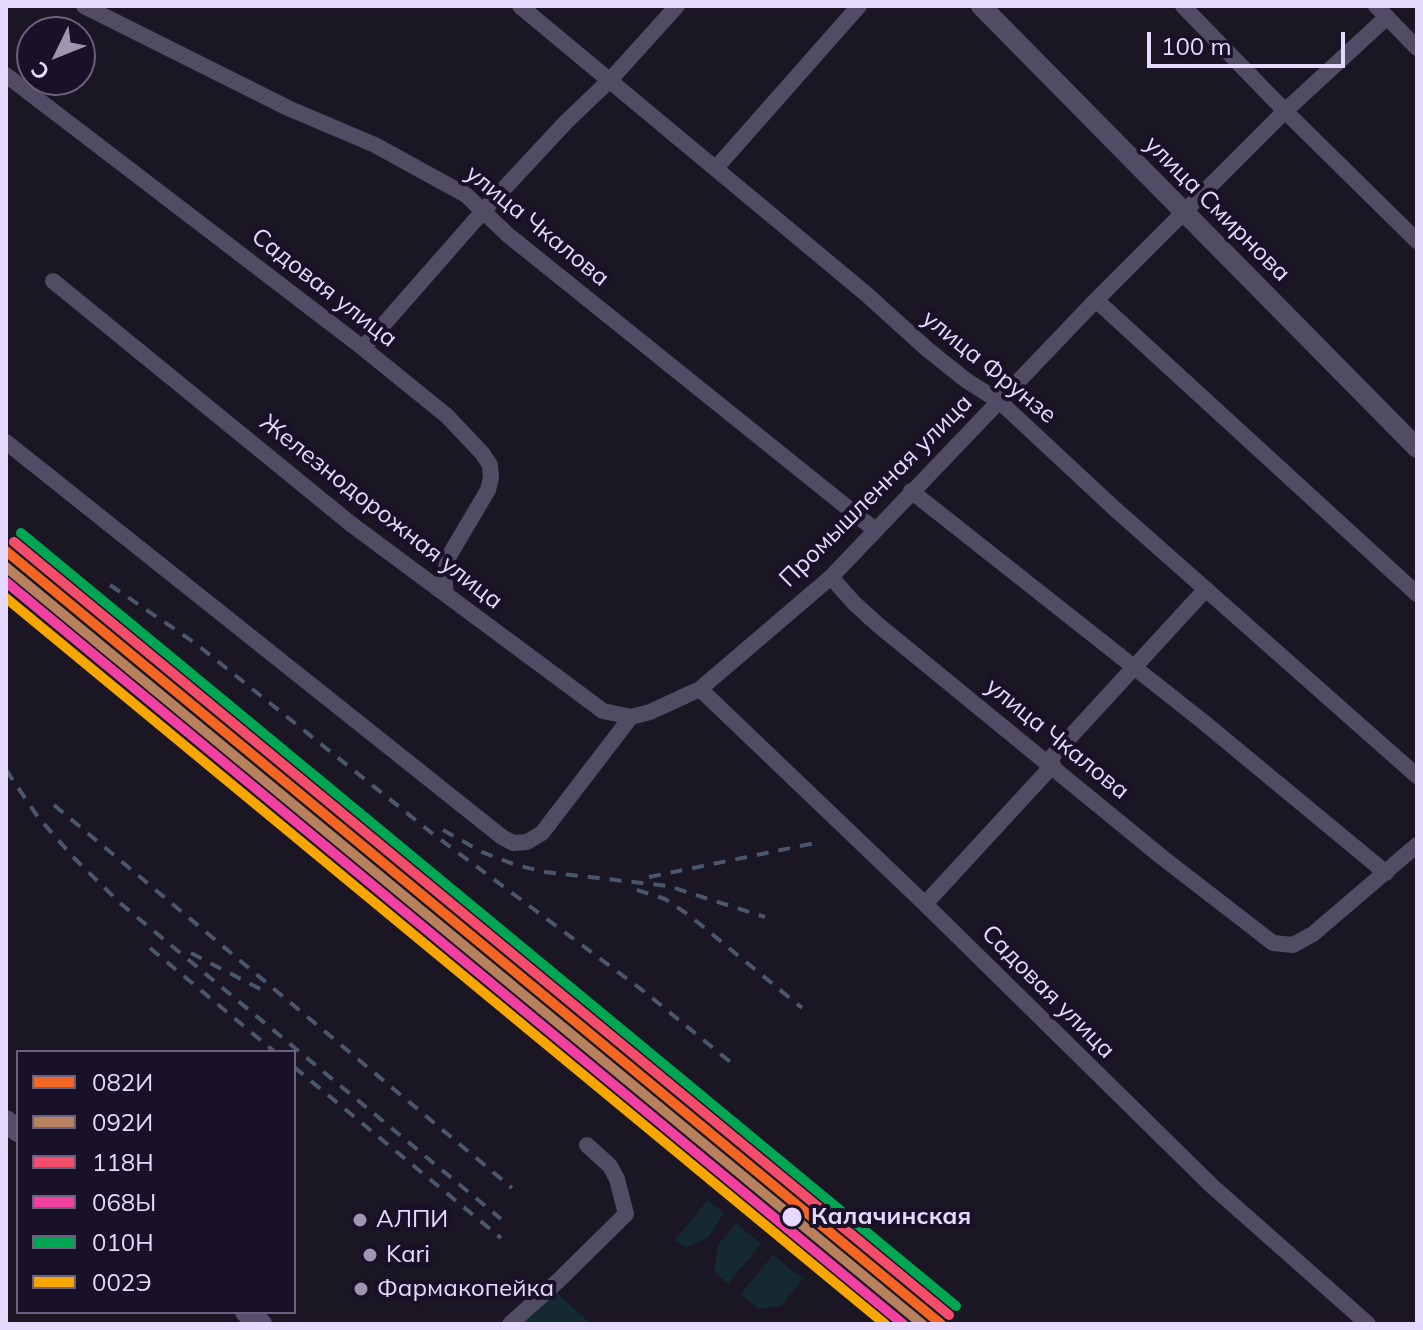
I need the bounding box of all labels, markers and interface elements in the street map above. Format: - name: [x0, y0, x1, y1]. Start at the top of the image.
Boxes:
- north arrow: [16, 16, 96, 96]
- scale bar: [1151, 16, 1349, 66]
- text: 100 m: [1161, 31, 1232, 61]
- text: С: [25, 56, 55, 86]
- street label: улица Смирнова: [1138, 130, 1296, 288]
- street label: улица Чкалова: [459, 159, 615, 293]
- street label: Садовая улица: [245, 222, 403, 354]
- street label: улица Фрунзе: [916, 304, 1062, 430]
- street label: Промышленная улица: [774, 389, 978, 593]
- street label: Железнодорожная улица: [254, 408, 508, 616]
- street label: улица Чкалова: [979, 672, 1135, 806]
- street label: Садовая улица: [975, 919, 1121, 1065]
- legend: [16, 1050, 296, 1314]
- text: 082И: [92, 1067, 153, 1097]
- text: 092И: [92, 1107, 153, 1137]
- text: 118Н: [92, 1147, 154, 1177]
- text: 068Ы: [92, 1187, 156, 1217]
- place label: Калачинская: [811, 1203, 971, 1231]
- marker: Калачинская: [780, 1205, 804, 1229]
- place label: АЛПИ: [376, 1206, 448, 1234]
- marker: АЛПИ: [351, 1211, 369, 1229]
- text: 010Н: [92, 1227, 154, 1257]
- place label: Kari: [386, 1241, 430, 1269]
- marker: Kari: [361, 1246, 379, 1264]
- text: 002Э: [92, 1267, 152, 1297]
- place label: Фармакопейка: [377, 1275, 554, 1303]
- marker: Фармакопейка: [352, 1280, 370, 1298]

